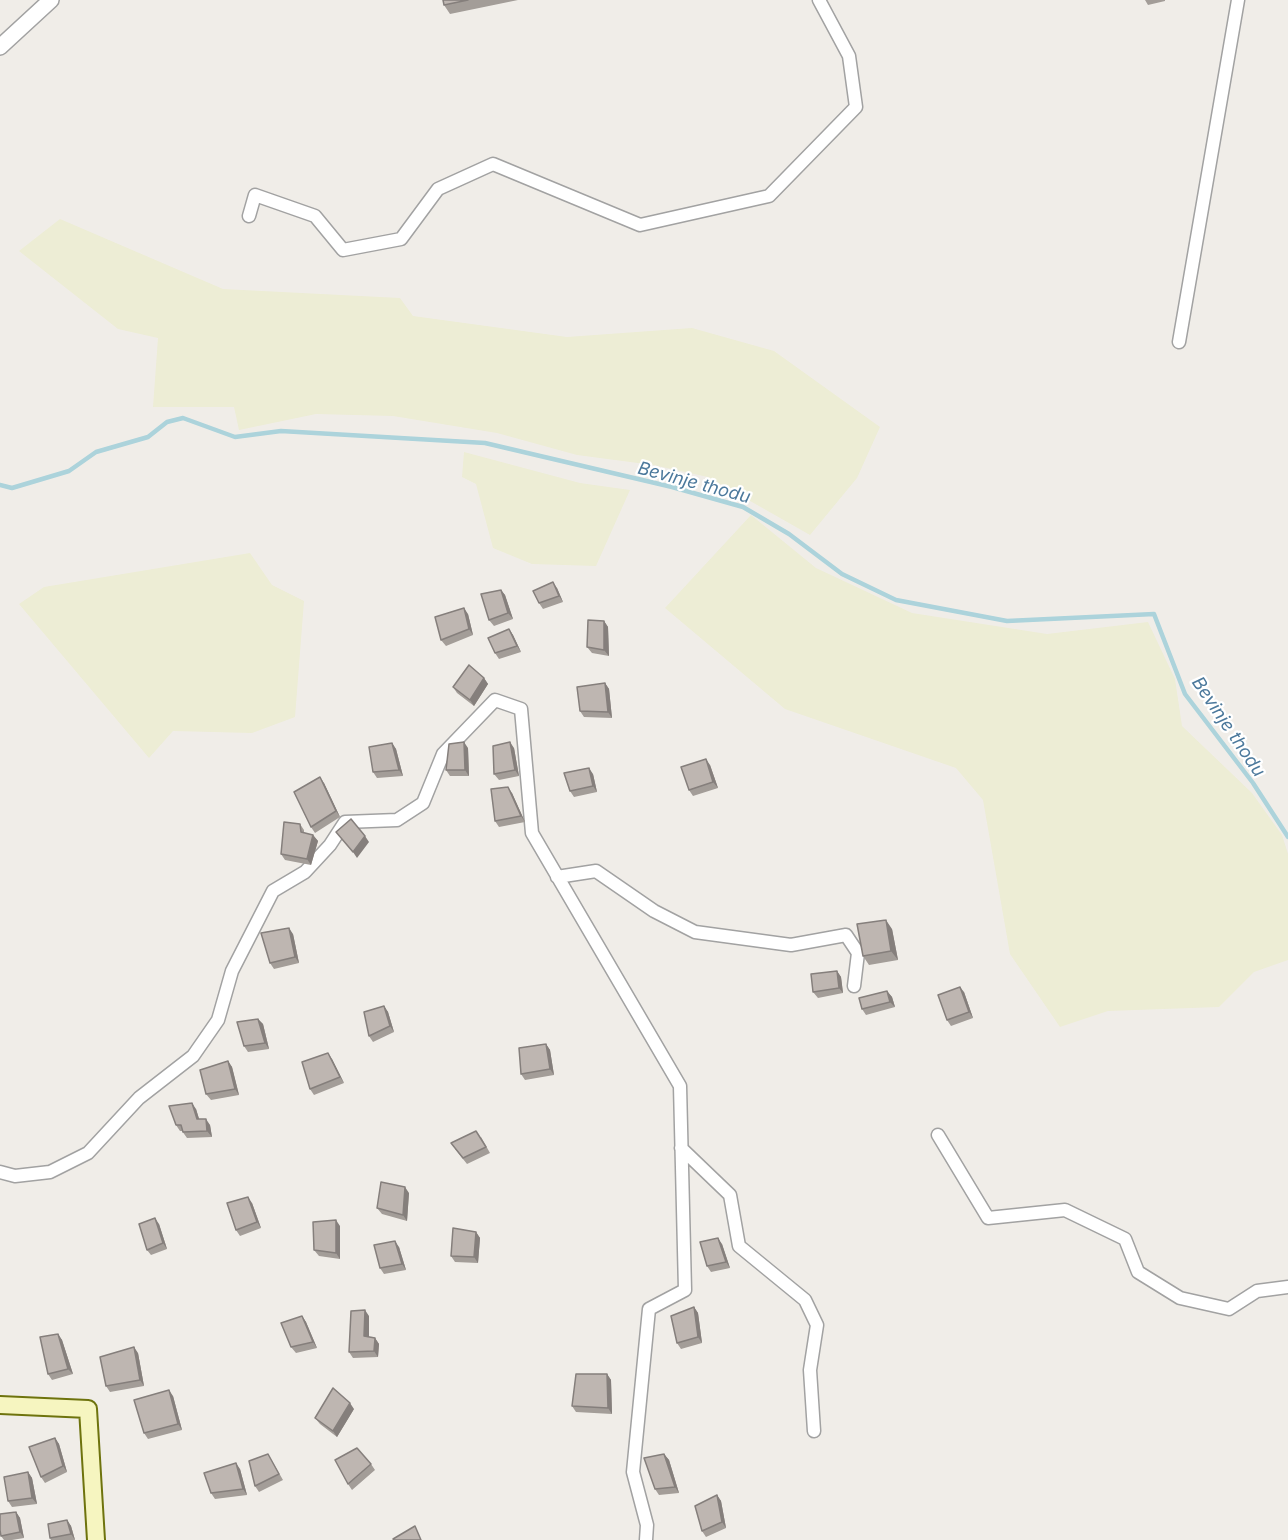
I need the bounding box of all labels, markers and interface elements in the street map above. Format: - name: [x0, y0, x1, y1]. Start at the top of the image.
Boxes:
- water label: Bevinje thodu: [635, 458, 753, 508]
- water label: Bevinje thodu: [1187, 673, 1269, 781]

